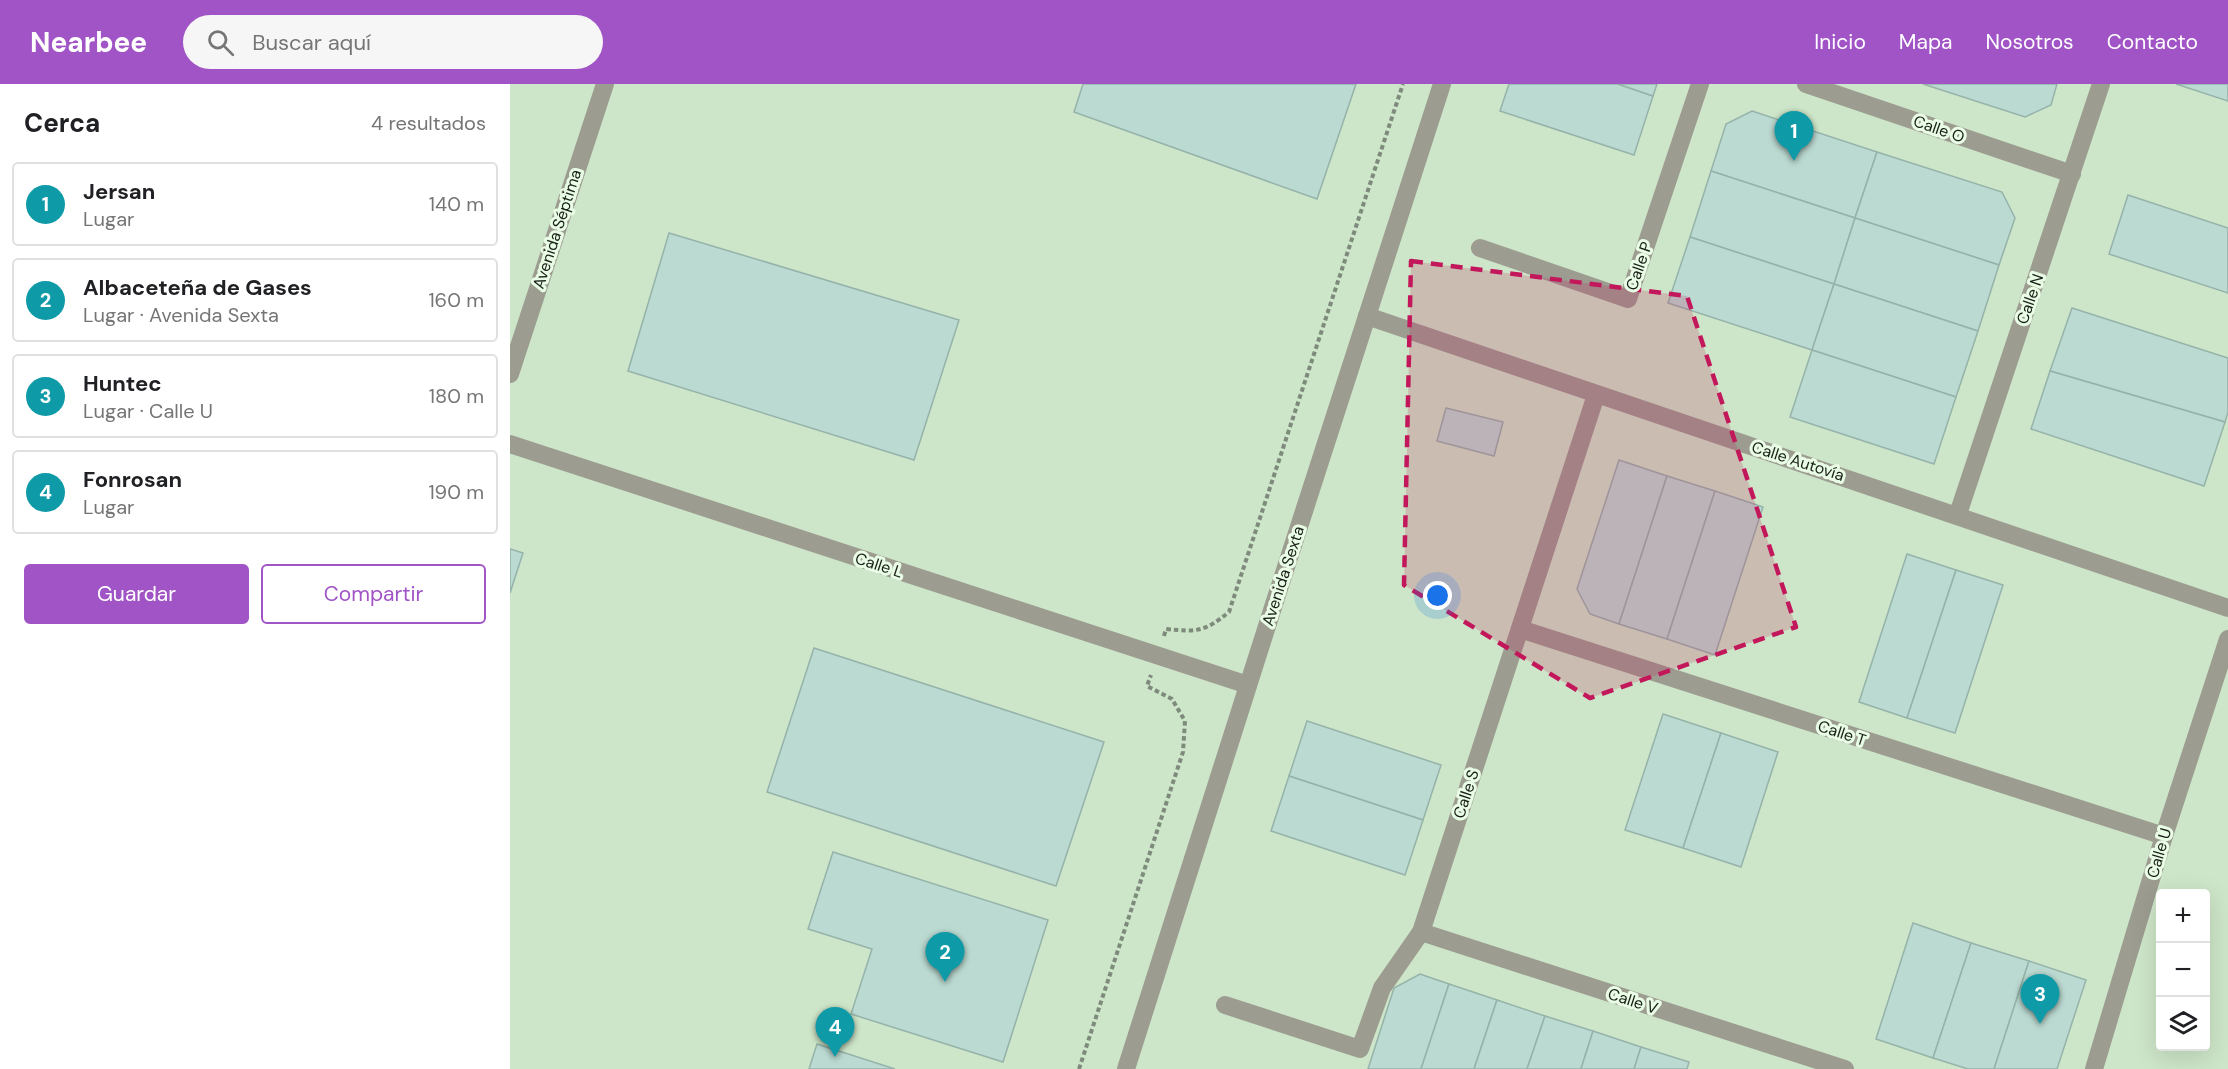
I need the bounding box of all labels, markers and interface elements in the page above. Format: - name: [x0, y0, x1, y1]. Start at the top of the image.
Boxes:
- search box: [183, 15, 603, 69]
- text: Nearbee: [30, 24, 147, 61]
- icon: search: [204, 26, 237, 59]
- text: Buscar aquí: [252, 28, 371, 57]
- text: Inicio: [1814, 28, 1866, 56]
- text: Mapa: [1899, 28, 1953, 56]
- text: Nosotros: [1986, 28, 2074, 56]
- text: Contacto: [2107, 28, 2198, 56]
- text: Cerca: [24, 106, 100, 140]
- text: 4 resultados: [371, 110, 486, 136]
- street label: Calle O: [1911, 110, 1967, 148]
- pin: 1: [1774, 112, 1814, 161]
- street label: Avenida Séptima: [528, 167, 586, 291]
- text: Jersan: [83, 177, 155, 206]
- text: 1: [42, 191, 49, 217]
- text: 140 m: [429, 191, 484, 217]
- text: Lugar: [83, 206, 134, 232]
- street label: Calle P: [1621, 239, 1657, 293]
- street label: Calle N: [2012, 271, 2048, 327]
- text: Albaceteña de Gases: [83, 273, 312, 302]
- text: 2: [40, 287, 51, 313]
- text: 160 m: [428, 287, 484, 313]
- text: Lugar · Avenida Sexta: [83, 302, 279, 328]
- text: Huntec: [83, 369, 162, 398]
- text: 3: [39, 383, 52, 409]
- text: 180 m: [429, 383, 484, 409]
- text: Lugar · Calle U: [83, 398, 213, 424]
- street label: Calle Autovía: [1749, 436, 1847, 486]
- text: Fonrosan: [83, 465, 182, 494]
- text: 4: [39, 479, 52, 505]
- text: 190 m: [428, 479, 484, 505]
- text: Lugar: [83, 494, 134, 520]
- street label: Avenida Sexta: [1257, 523, 1309, 629]
- street label: Calle L: [852, 547, 906, 583]
- button: Guardar: [24, 564, 249, 624]
- button: Compartir: [261, 564, 486, 624]
- your location: [1423, 581, 1452, 610]
- street label: Calle T: [1815, 715, 1869, 751]
- street label: Calle S: [1448, 767, 1484, 821]
- street label: Calle U: [2142, 826, 2176, 880]
- map controls: [2156, 889, 2210, 1051]
- button: +: [2156, 889, 2210, 943]
- pin: 2: [926, 932, 964, 982]
- button: −: [2156, 943, 2210, 997]
- pin: 3: [2020, 974, 2060, 1024]
- street label: Calle V: [1605, 983, 1661, 1019]
- button: layers: [2156, 997, 2210, 1051]
- pin: 4: [816, 1008, 854, 1057]

